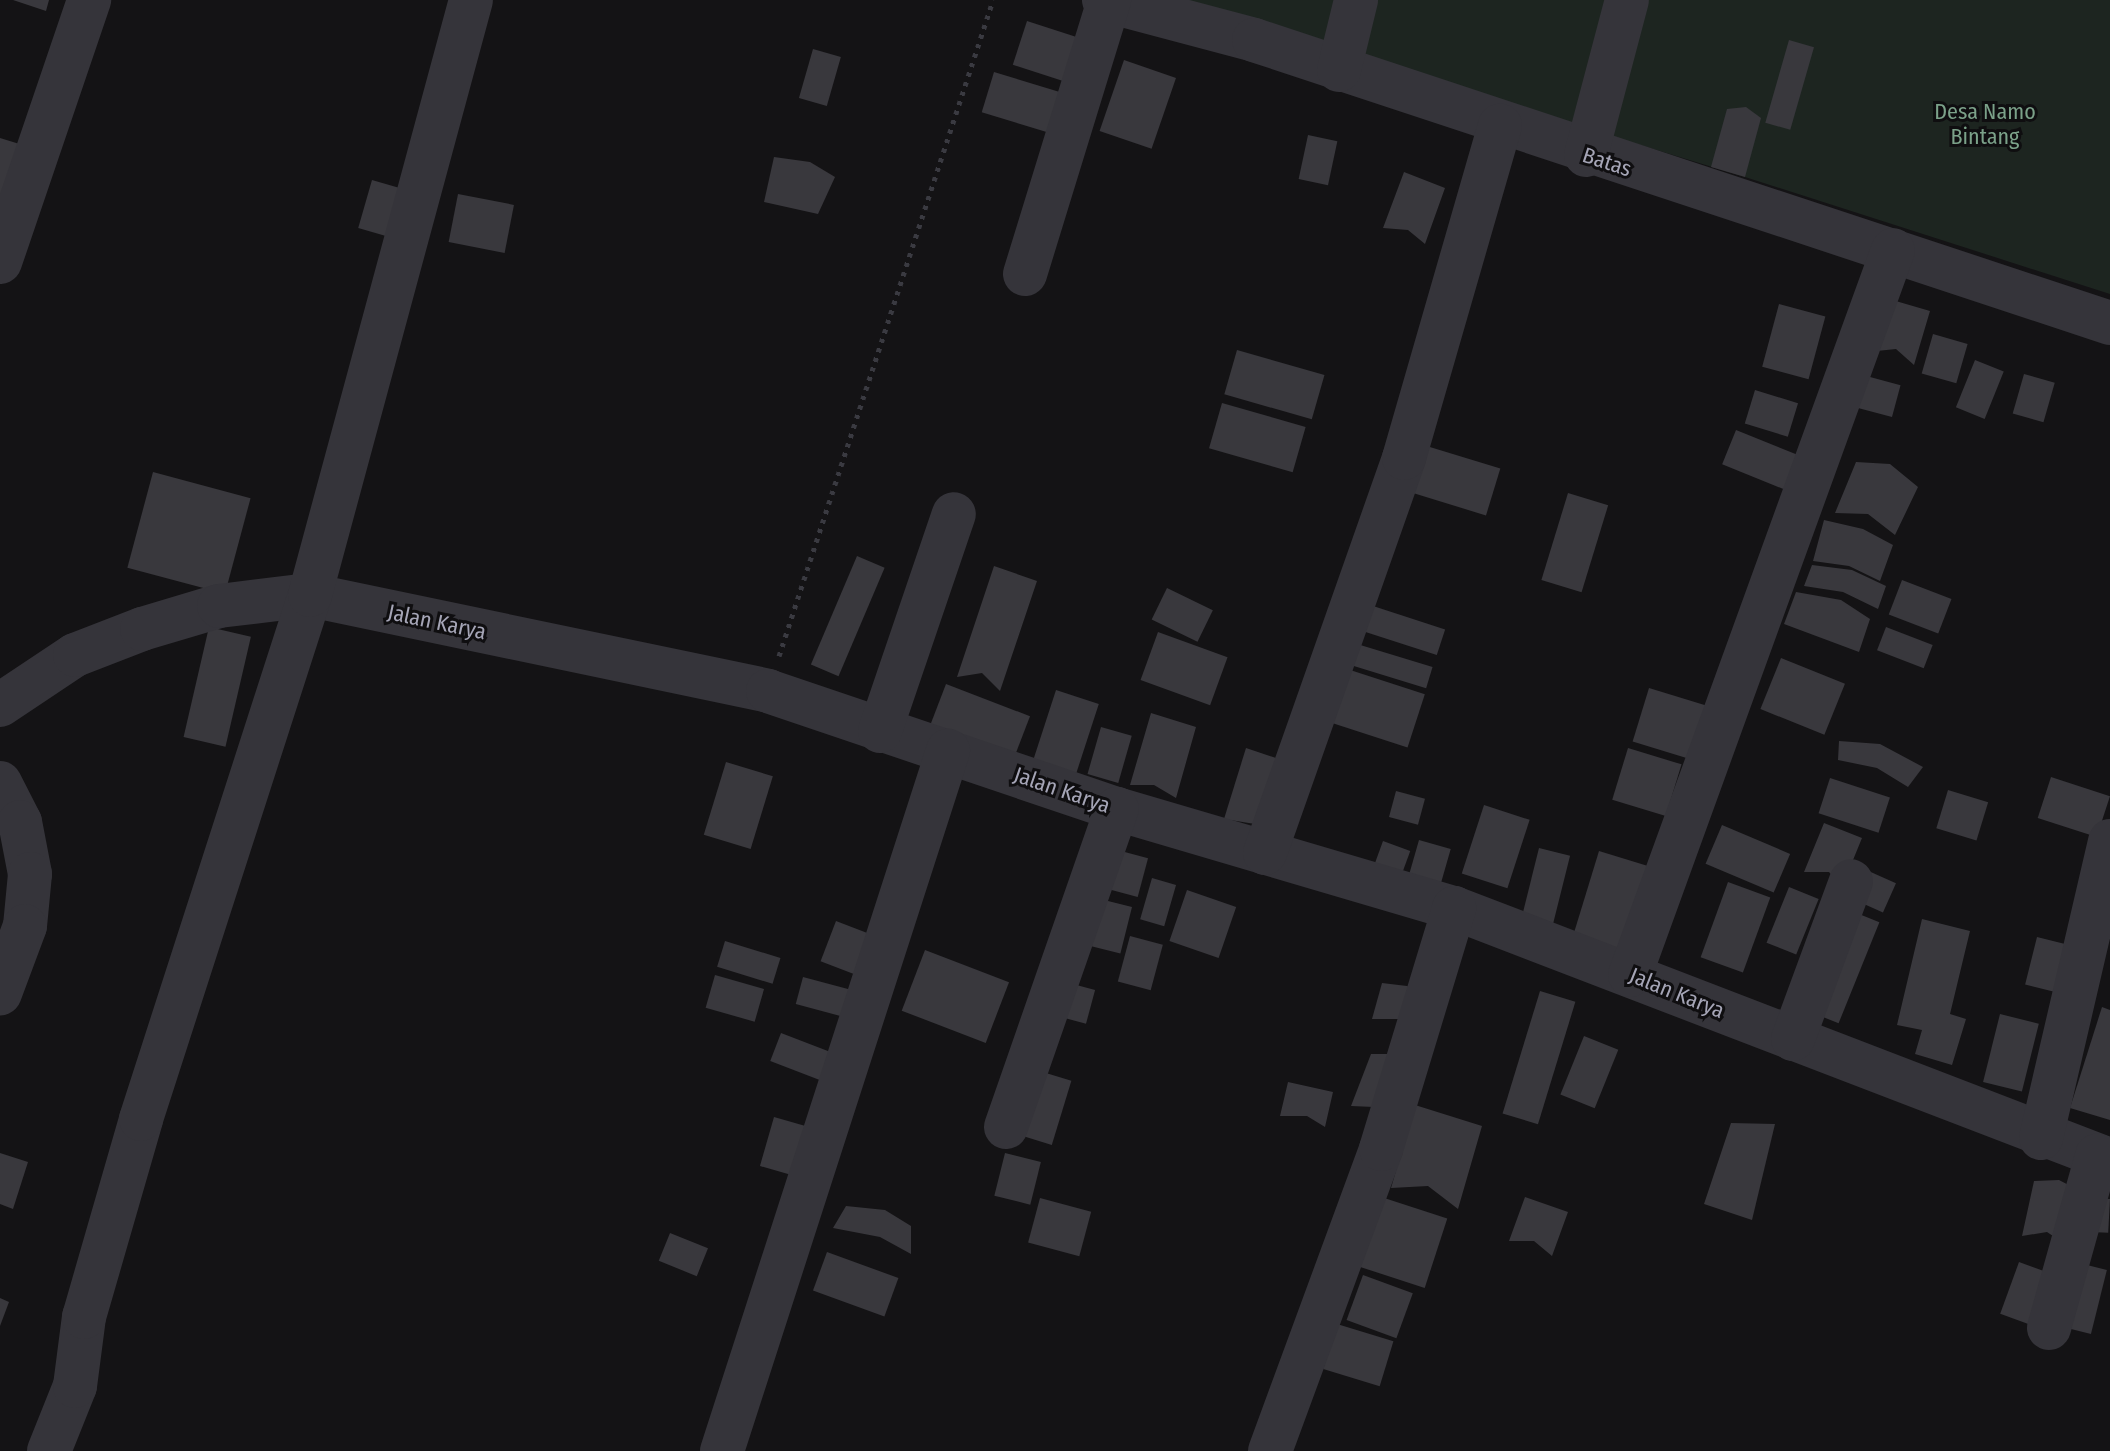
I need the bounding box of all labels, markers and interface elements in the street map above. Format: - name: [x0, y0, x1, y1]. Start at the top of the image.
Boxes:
- park label: Desa Namo Bintang: [1934, 98, 2036, 150]
- street label: Batas: [1579, 142, 1635, 182]
- street label: Jalan Karya: [385, 599, 489, 645]
- street label: Jalan Karya: [1010, 761, 1114, 819]
- street label: Jalan Karya: [1626, 962, 1728, 1024]

